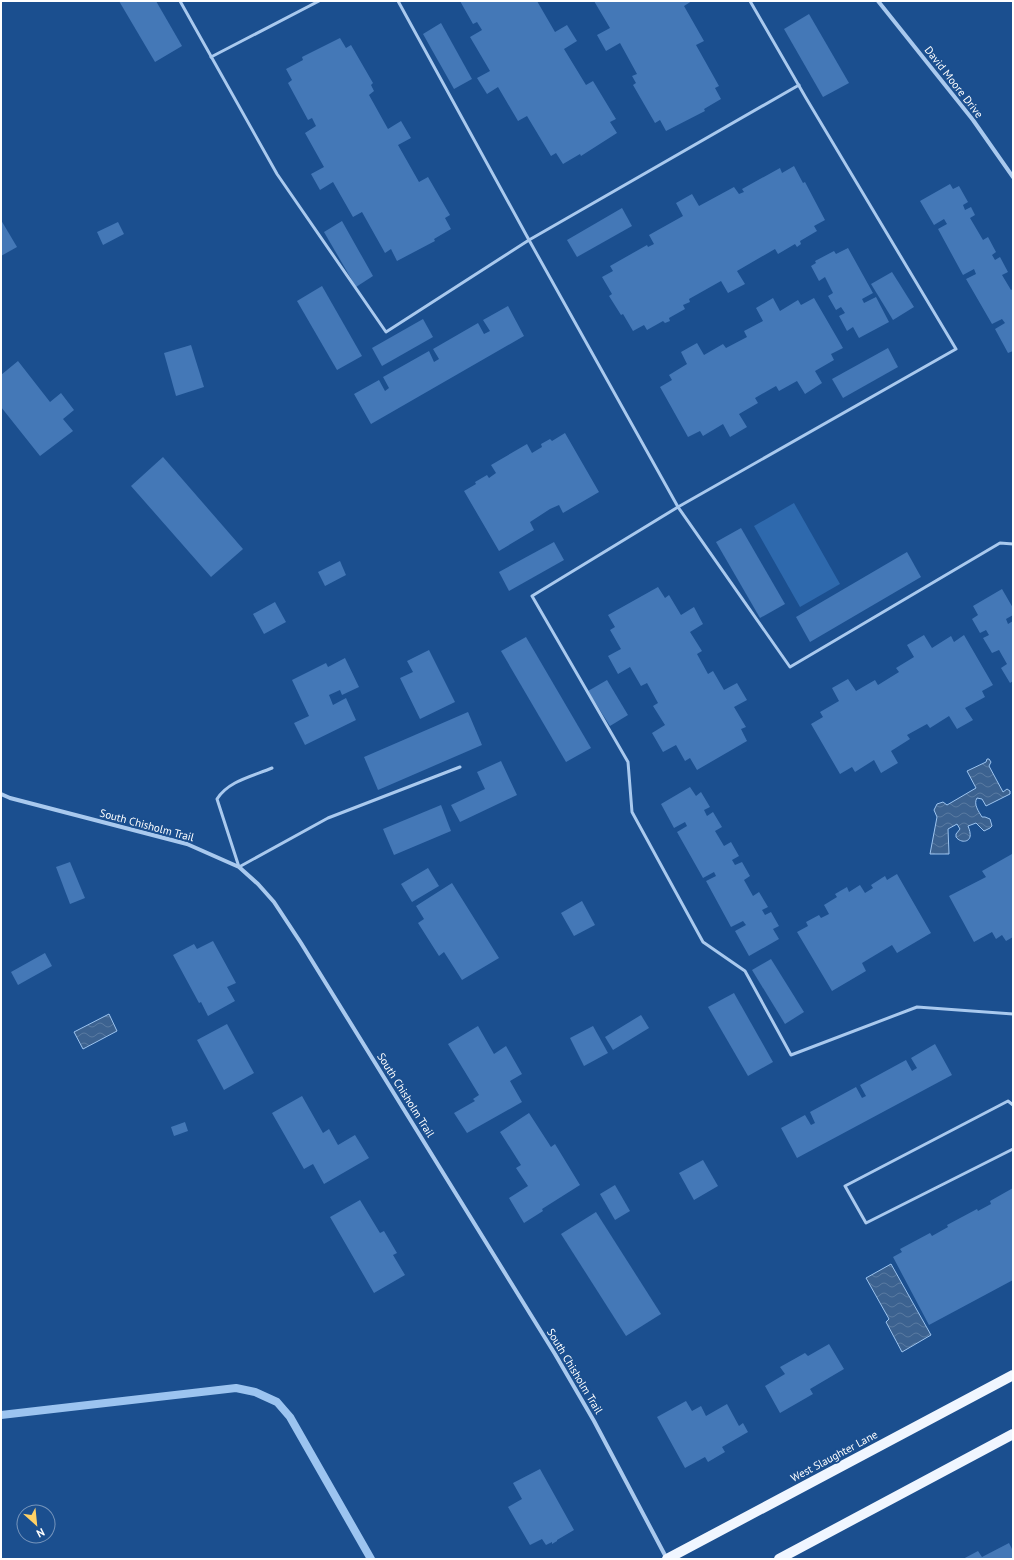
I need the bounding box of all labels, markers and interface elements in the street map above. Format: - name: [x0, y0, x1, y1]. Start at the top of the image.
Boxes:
- street label: David Moore Drive: [922, 43, 987, 121]
- street label: South Chisholm Trail: [98, 806, 197, 845]
- street label: South Chisholm Trail: [374, 1050, 438, 1141]
- street label: South Chisholm Trail: [544, 1326, 606, 1417]
- street label: West Slaughter Lane: [788, 1427, 880, 1485]
- north arrow: [16, 1504, 56, 1544]
- text: N: [34, 1525, 47, 1541]

